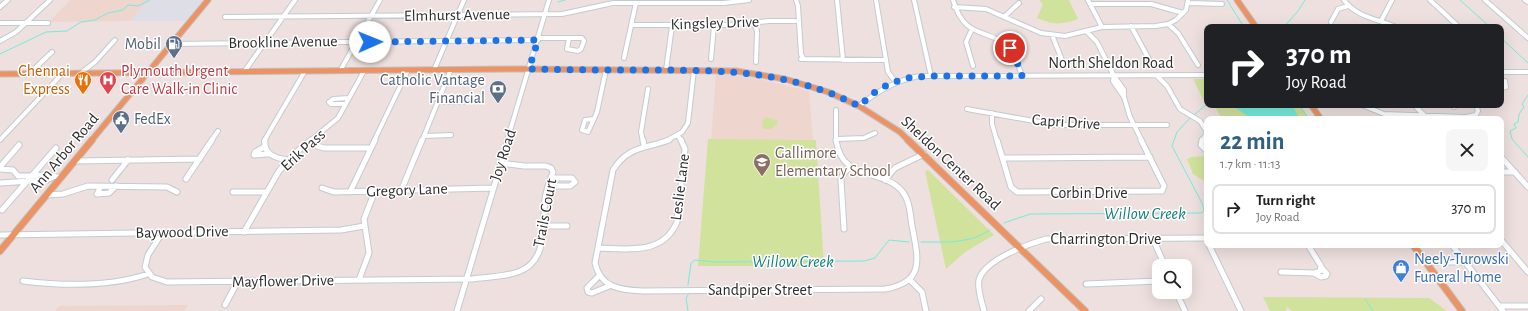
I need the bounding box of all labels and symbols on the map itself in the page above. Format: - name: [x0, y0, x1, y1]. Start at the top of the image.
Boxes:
- street label: Elmhurst Avenue: [404, 6, 510, 24]
- street label: Kingsley Drive: [670, 13, 760, 34]
- position arrow: [349, 21, 391, 63]
- pin: [993, 31, 1027, 65]
- street label: Brookline Avenue: [228, 33, 338, 51]
- fuel station icon: Mobil: [164, 34, 184, 59]
- place label: Mobil: [125, 36, 161, 52]
- street label: North Sheldon Road: [1048, 55, 1174, 71]
- place label: Chennai Express: [18, 63, 70, 97]
- place label: Plymouth Urgent Care Walk-in Clinic: [121, 63, 237, 97]
- restaurant icon: Chennai Express: [73, 70, 93, 95]
- hospital icon: Plymouth Urgent Care Walk-in Clinic: [98, 70, 118, 95]
- place label: Catholic Vantage Financial: [380, 72, 485, 106]
- bank icon: Catholic Vantage Financial: [488, 79, 508, 104]
- public building icon: FedEx: [111, 109, 131, 134]
- street label: Ann Arbor Road: [26, 110, 102, 196]
- place label: FedEx: [134, 111, 171, 127]
- street label: Capri Drive: [1031, 112, 1101, 132]
- street label: Sheldon Center Road: [898, 113, 1004, 213]
- street label: Erik Pass: [278, 126, 328, 174]
- street label: Joy Road: [487, 127, 520, 183]
- place label: Gallimore Elementary School: [775, 145, 891, 180]
- school or university icon: Gallimore Elementary School: [752, 152, 772, 177]
- street label: Leslie Lane: [668, 153, 692, 221]
- street label: Trails Court: [530, 177, 560, 249]
- street label: Gregory Lane: [366, 181, 448, 200]
- street label: Corbin Drive: [1050, 185, 1128, 201]
- water label: Willow Creek: [1104, 205, 1186, 222]
- street label: Baywood Drive: [135, 223, 229, 242]
- street label: Charrington Drive: [1051, 231, 1161, 247]
- place label: Neely-Turowski Funeral Home: [1414, 251, 1509, 285]
- water label: Willow Creek: [752, 253, 834, 270]
- shop icon: Neely-Turowski Funeral Home: [1391, 258, 1411, 283]
- street label: Mayflower Drive: [232, 272, 334, 291]
- street label: Sandpiper Street: [708, 282, 812, 298]

